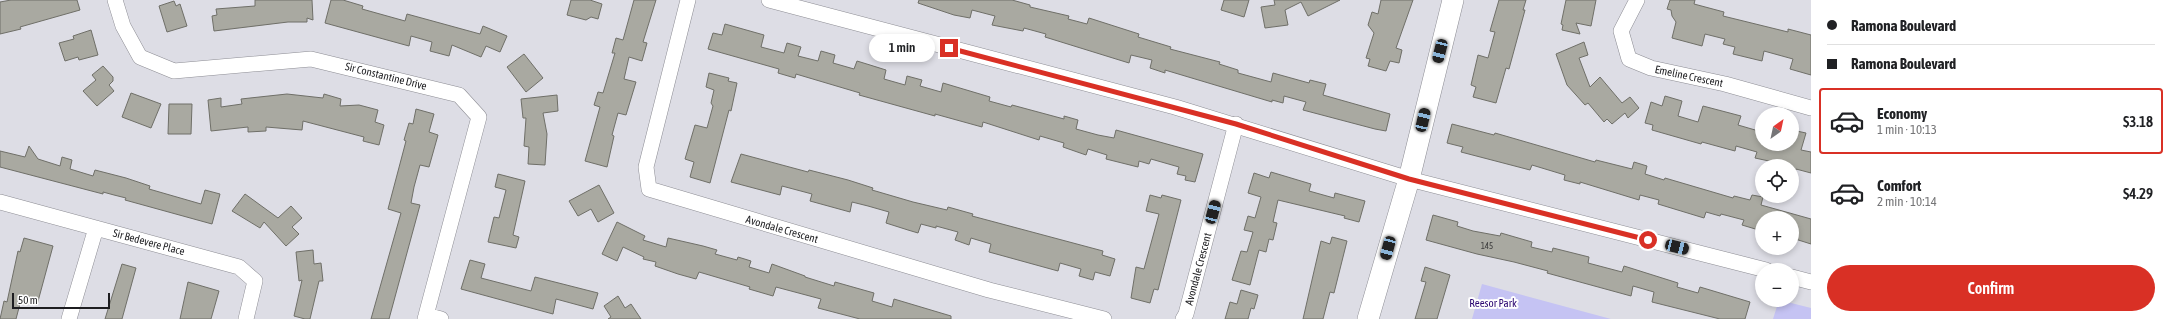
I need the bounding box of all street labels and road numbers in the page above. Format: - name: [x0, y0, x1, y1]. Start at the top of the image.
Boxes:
- street label: Sir Constantine Drive: [344, 60, 428, 92]
- street label: Emeline Crescent: [1654, 63, 1724, 89]
- street label: Avondale Crescent: [744, 213, 820, 245]
- street label: Sir Bedevere Place: [112, 227, 186, 257]
- street label: Avondale Crescent: [1183, 231, 1213, 307]

